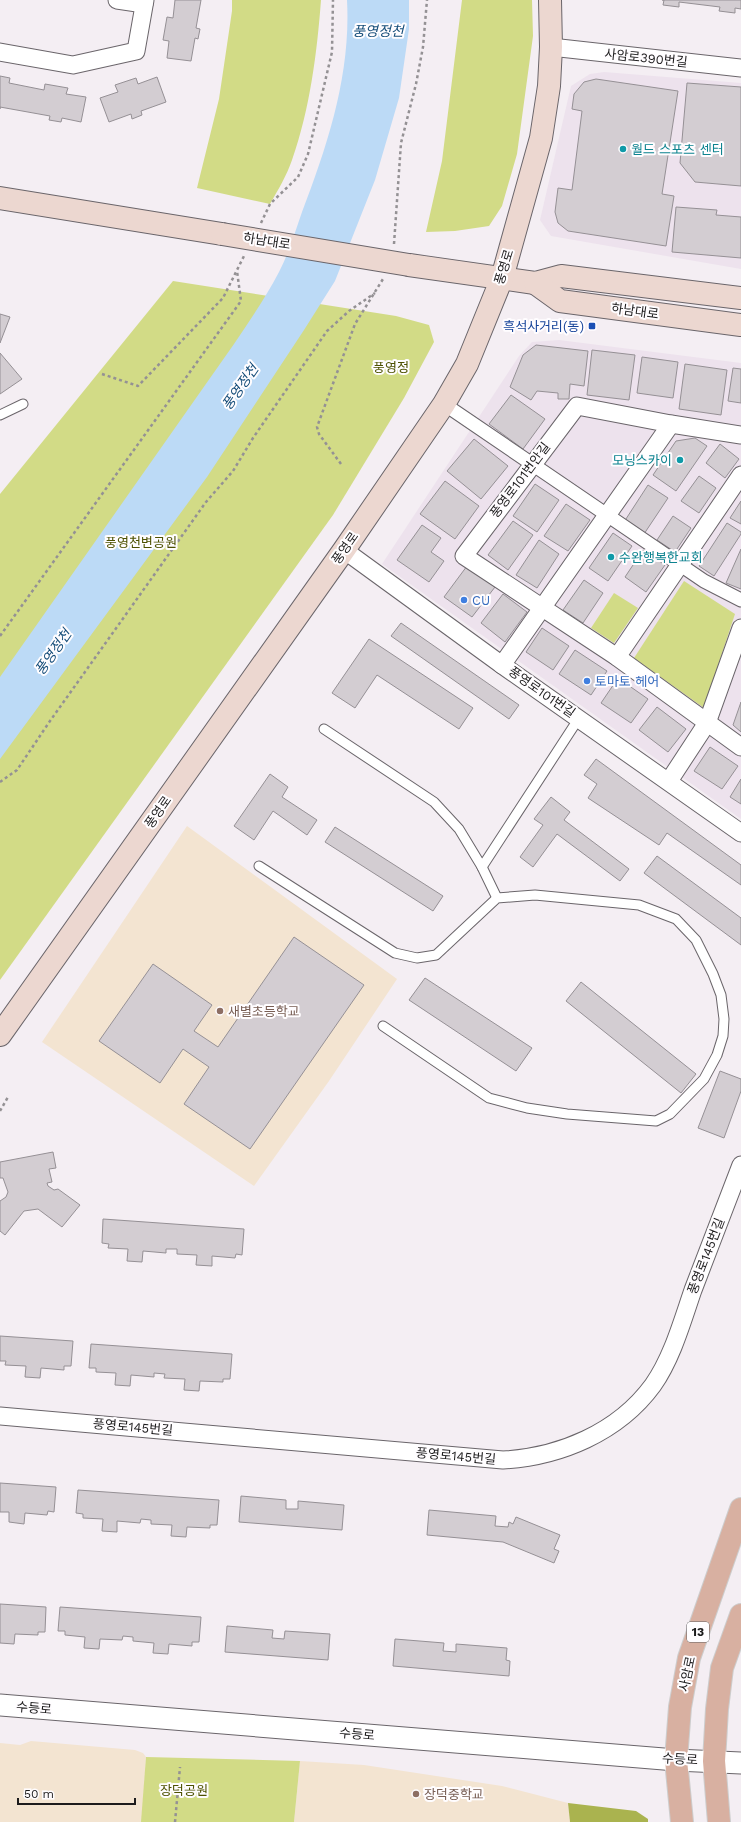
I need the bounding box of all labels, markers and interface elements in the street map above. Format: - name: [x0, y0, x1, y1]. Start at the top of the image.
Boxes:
- water label: 풍영정천: [352, 23, 405, 39]
- street label: 사암로390번길: [604, 46, 688, 70]
- place label: 월드 스포츠 센터: [631, 142, 724, 157]
- marker: 월드 스포츠 센터: [618, 144, 628, 154]
- street label: 하남대로: [242, 230, 292, 252]
- street label: 풍영로: [492, 248, 516, 286]
- street label: 하남대로: [610, 300, 660, 322]
- place label: 흑석사거리(동): [503, 319, 584, 334]
- marker: 흑석사거리(동): [587, 321, 597, 331]
- water label: 풍영정천: [219, 360, 262, 413]
- park label: 풍영정: [373, 360, 409, 375]
- street label: 풍영로101번안길: [487, 440, 553, 520]
- place label: 모닝스카이: [612, 453, 672, 468]
- marker: 모닝스카이: [675, 455, 685, 465]
- street label: 풍영로: [329, 529, 361, 567]
- park label: 풍영천변공원: [105, 535, 177, 550]
- place label: 수완행복한교회: [619, 550, 703, 565]
- marker: 수완행복한교회: [606, 552, 616, 562]
- place label: CU: [472, 593, 490, 608]
- marker: CU: [459, 595, 469, 605]
- water label: 풍영정천: [32, 625, 75, 678]
- street label: 풍영로101번길: [506, 663, 578, 721]
- place label: 토마토 헤어: [595, 674, 659, 689]
- marker: 토마토 헤어: [582, 676, 592, 686]
- street label: 풍영로: [142, 793, 174, 831]
- place label: 새별초등학교: [228, 1004, 300, 1019]
- marker: 새별초등학교: [215, 1006, 225, 1016]
- street label: 풍영로145번길: [685, 1216, 727, 1296]
- street label: 풍영로145번길: [92, 1416, 174, 1438]
- street label: 풍영로145번길: [415, 1445, 497, 1467]
- road number: 13: [687, 1622, 709, 1642]
- street label: 사암로: [676, 1655, 698, 1693]
- street label: 수등로: [15, 1699, 53, 1717]
- street label: 수등로: [338, 1725, 376, 1743]
- street label: 수등로: [662, 1751, 698, 1767]
- scale bar: [18, 1780, 135, 1806]
- park label: 장덕공원: [160, 1783, 208, 1798]
- text: 50 m: [24, 1787, 54, 1801]
- place label: 장덕중학교: [424, 1787, 484, 1802]
- marker: 장덕중학교: [411, 1789, 421, 1799]

